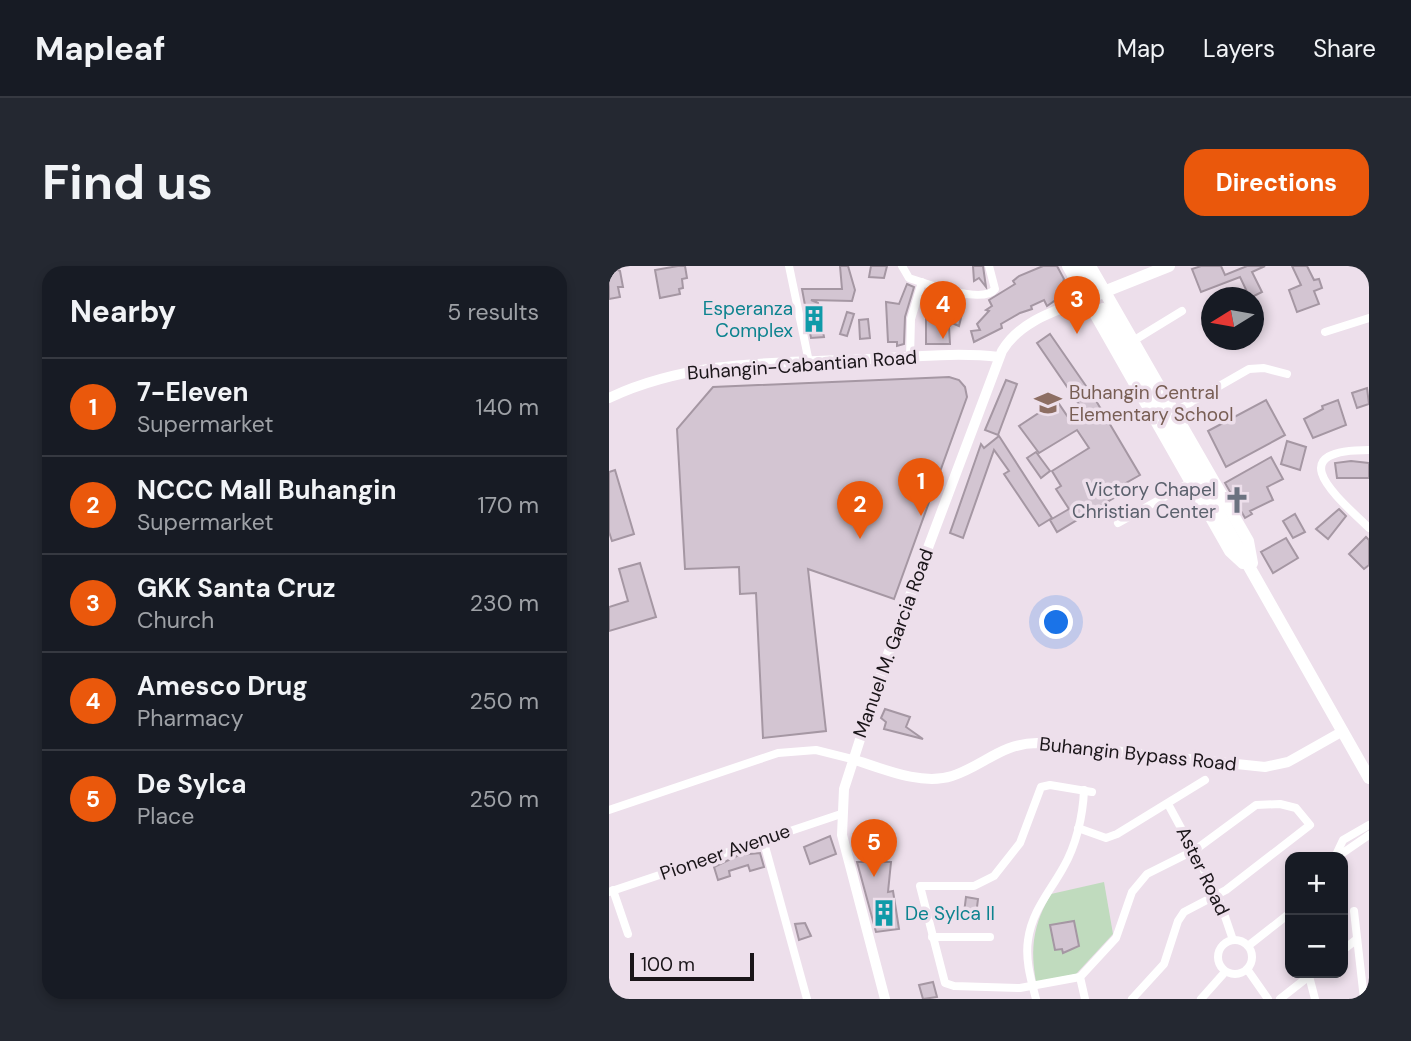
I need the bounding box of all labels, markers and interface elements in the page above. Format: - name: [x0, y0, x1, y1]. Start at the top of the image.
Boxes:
- text: Mapleaf: [35, 27, 165, 70]
- text: Map: [1117, 33, 1165, 64]
- text: Layers: [1203, 33, 1275, 64]
- text: Share: [1313, 33, 1376, 64]
- button: Directions: [1184, 149, 1369, 216]
- text: Find us: [42, 150, 213, 214]
- pin: 3: [1054, 276, 1100, 334]
- pin: 4: [920, 281, 966, 339]
- north arrow: [1201, 287, 1264, 350]
- text: Nearby: [70, 292, 176, 331]
- place label: Esperanza Complex: [703, 296, 794, 343]
- text: 5 results: [447, 297, 539, 327]
- building icon: Esperanza Complex: [799, 304, 829, 334]
- street label: Buhangin-Cabantian Road: [686, 344, 918, 386]
- text: 7-Eleven: [137, 375, 249, 409]
- place label: Buhangin Central Elementary School: [1069, 380, 1233, 427]
- school or university icon: Buhangin Central Elementary School: [1033, 388, 1063, 418]
- text: 1: [89, 392, 97, 422]
- text: 140 m: [476, 392, 539, 422]
- text: Supermarket: [137, 409, 273, 439]
- pin: 1: [898, 458, 944, 516]
- text: NCCC Mall Buhangin: [137, 473, 397, 507]
- place label: Victory Chapel Christian Center: [1072, 477, 1216, 524]
- pin: 2: [837, 481, 883, 539]
- church icon: Victory Chapel Christian Center: [1222, 485, 1252, 515]
- text: 2: [86, 490, 100, 520]
- text: 170 m: [478, 490, 539, 520]
- text: Supermarket: [137, 507, 273, 537]
- street label: Manuel M. Garcia Road: [847, 545, 939, 741]
- text: GKK Santa Cruz: [137, 571, 335, 605]
- text: 3: [86, 588, 100, 618]
- text: 230 m: [470, 588, 539, 618]
- text: Church: [137, 605, 214, 635]
- your location: [1039, 605, 1073, 639]
- text: Amesco Drug: [137, 669, 308, 703]
- text: 4: [86, 686, 100, 716]
- text: 250 m: [469, 686, 539, 716]
- text: Pharmacy: [137, 703, 244, 733]
- street label: Buhangin Bypass Road: [1038, 731, 1238, 777]
- text: De Sylca: [137, 767, 247, 801]
- text: 5: [86, 784, 100, 814]
- text: 250 m: [469, 784, 539, 814]
- text: Place: [137, 801, 194, 831]
- street label: Pioneer Avenue: [657, 818, 793, 886]
- pin: 5: [851, 819, 897, 877]
- street label: Aster Road: [1171, 822, 1235, 920]
- map controls: [1285, 852, 1348, 978]
- button: +: [1285, 852, 1348, 915]
- building icon: De Sylca II: [869, 898, 899, 928]
- place label: De Sylca II: [905, 901, 995, 926]
- button: −: [1285, 915, 1348, 978]
- scale bar: [630, 950, 754, 982]
- text: 100 m: [641, 952, 695, 977]

